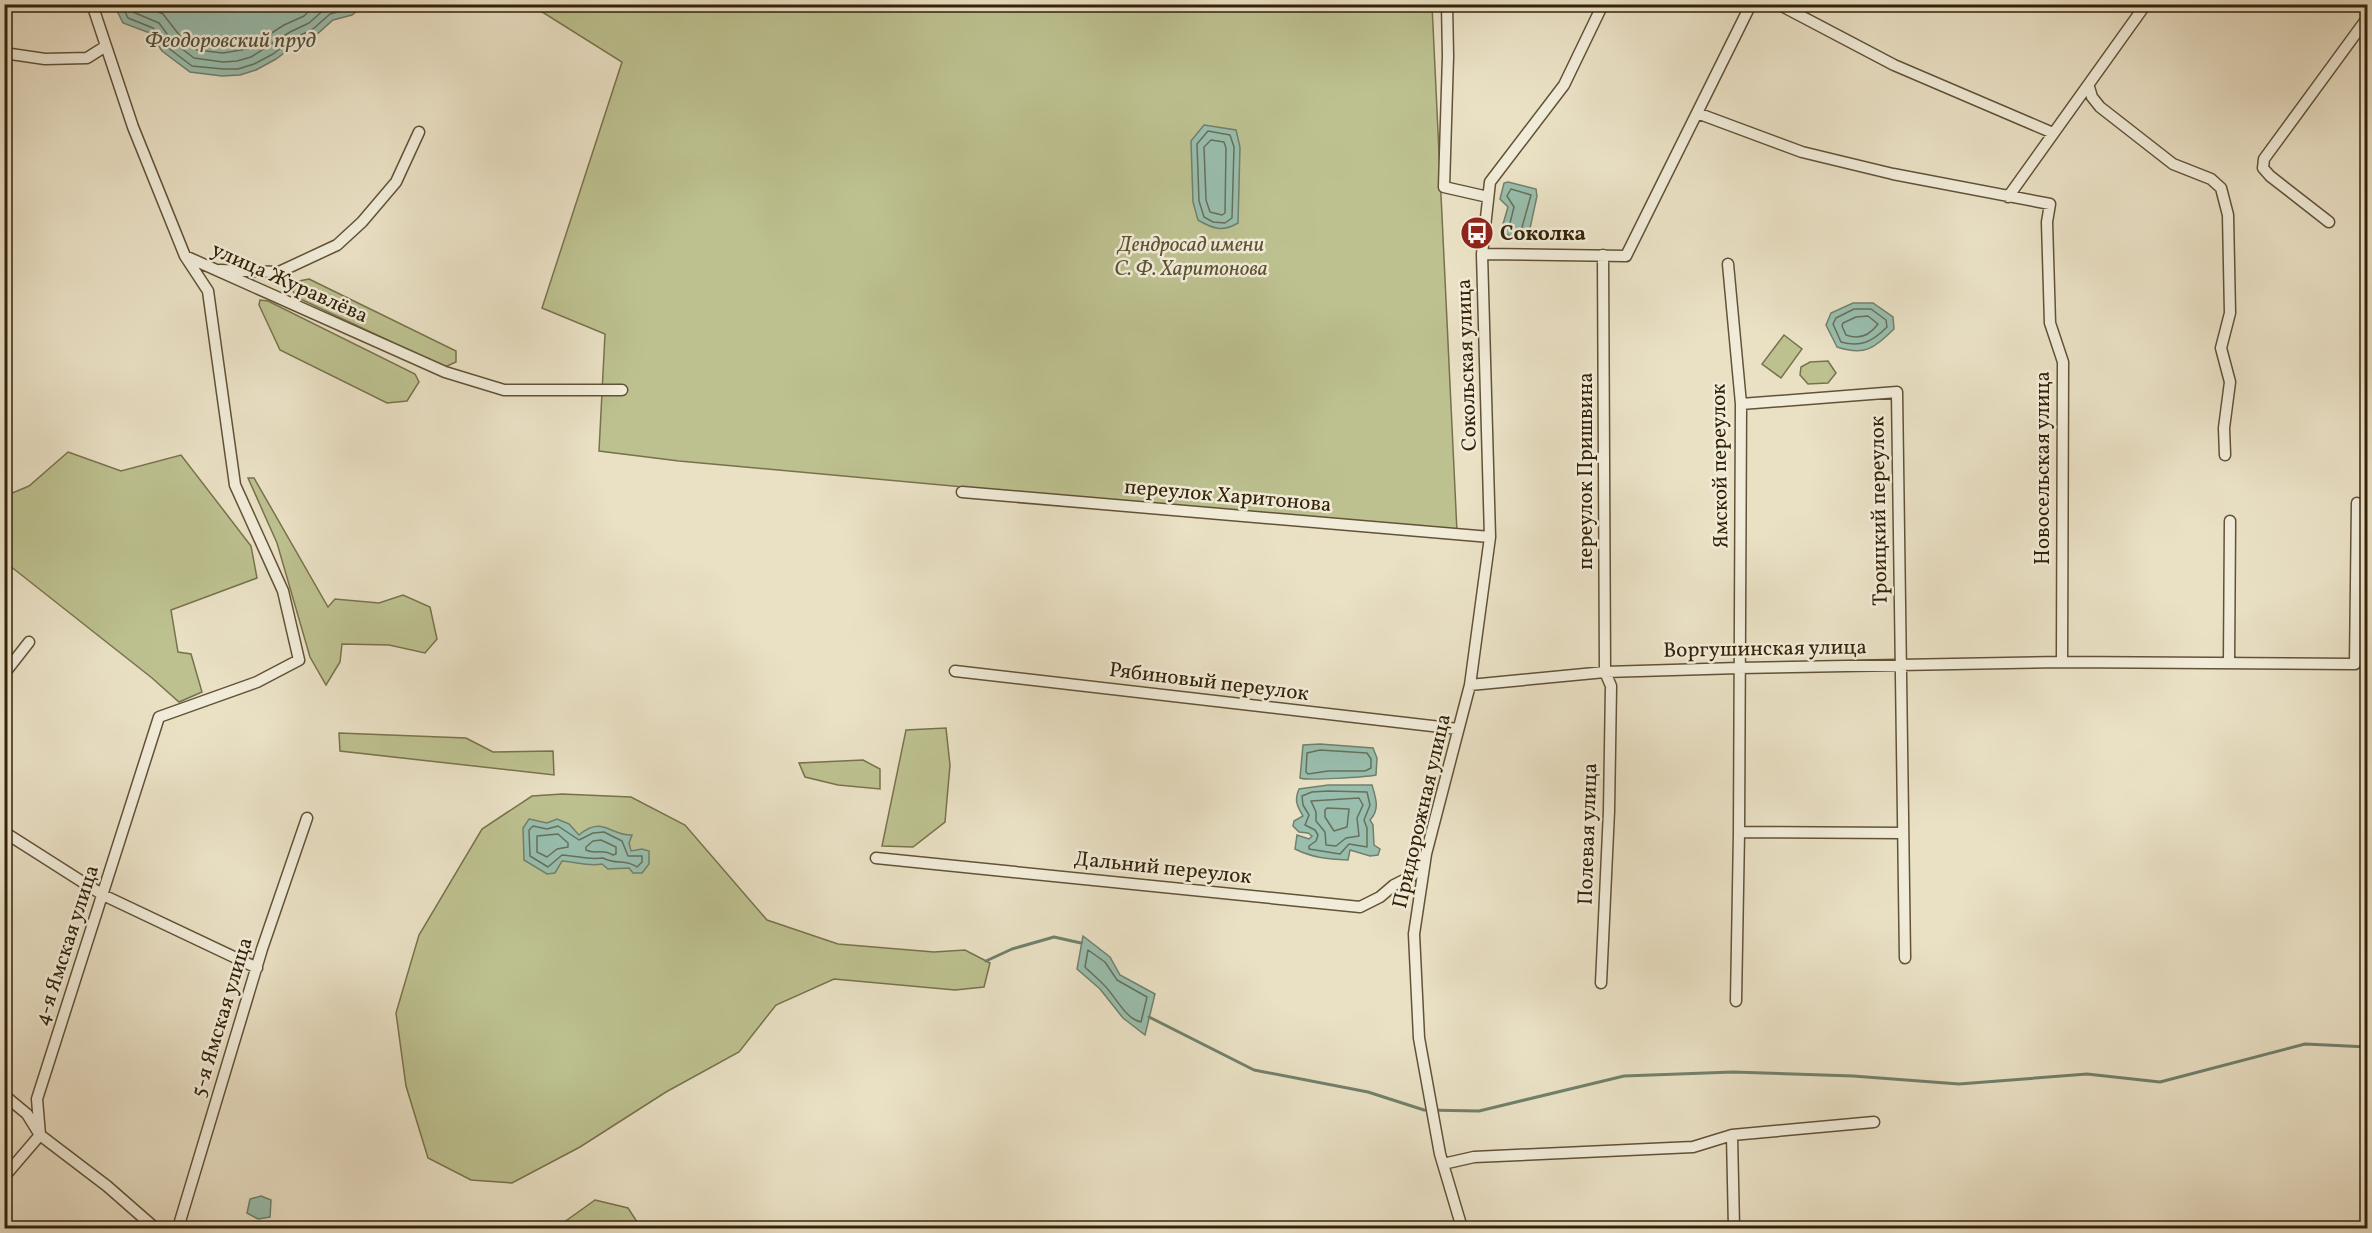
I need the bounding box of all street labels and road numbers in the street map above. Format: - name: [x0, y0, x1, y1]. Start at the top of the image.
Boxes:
- street label: улица Журавлёва: [206, 236, 372, 331]
- street label: Сокольская улица: [1450, 278, 1485, 452]
- street label: Новосельская улица: [2029, 371, 2058, 565]
- street label: переулок Пришвина: [1572, 372, 1601, 570]
- street label: Ямской переулок: [1705, 383, 1736, 549]
- street label: Троицкий переулок: [1863, 416, 1896, 606]
- street label: переулок Харитонова: [1123, 473, 1333, 520]
- street label: Воргушинская улица: [1663, 633, 1867, 666]
- street label: Рябиновый переулок: [1107, 656, 1310, 709]
- street label: Придорожная улица: [1386, 711, 1459, 912]
- street label: Полевая улица: [1572, 762, 1605, 906]
- street label: Дальний переулок: [1073, 845, 1253, 892]
- street label: 4-я Ямская улица: [28, 861, 107, 1030]
- street label: 5-я Ямская улица: [184, 934, 261, 1101]

